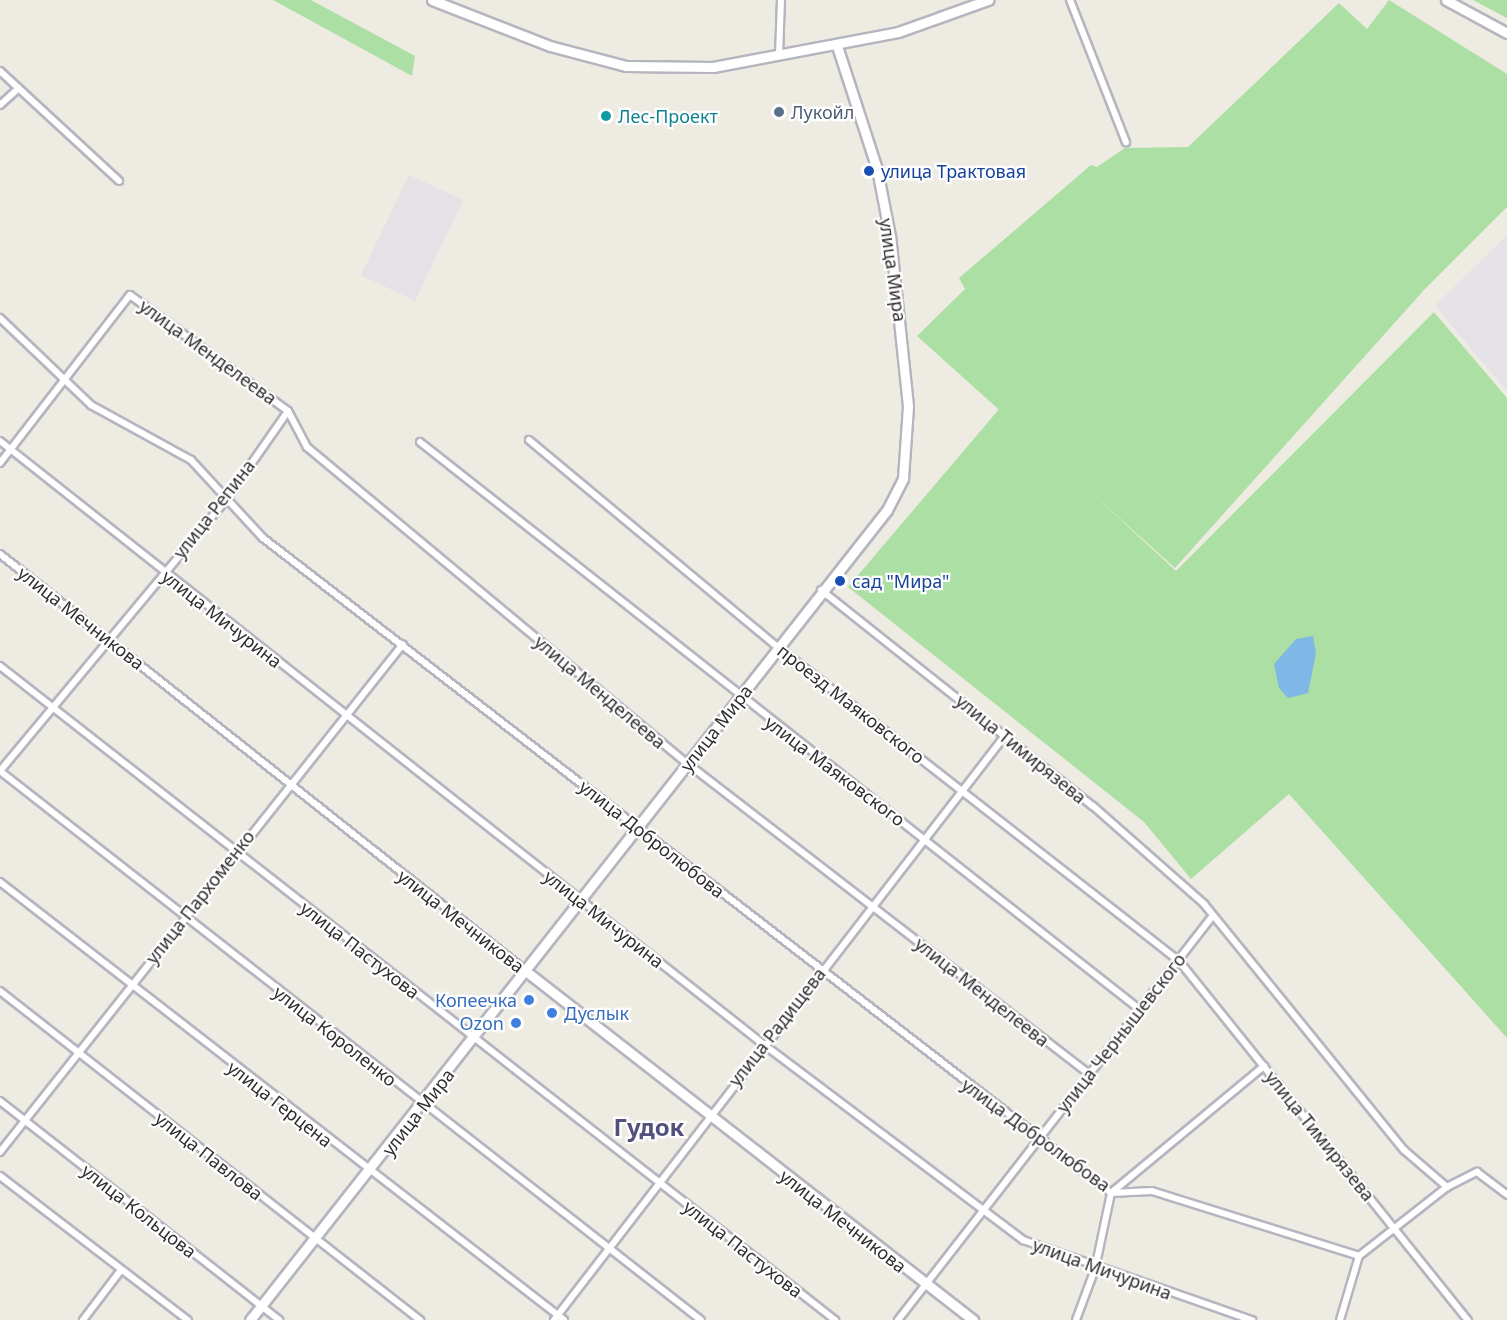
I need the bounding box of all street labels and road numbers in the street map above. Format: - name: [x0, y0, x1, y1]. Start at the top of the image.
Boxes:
- street label: улица Мира: [875, 217, 911, 323]
- street label: улица Менделеева: [135, 295, 281, 409]
- street label: улица Репина: [169, 455, 259, 563]
- street label: улица Мечникова: [13, 562, 149, 674]
- street label: улица Мичурина: [158, 565, 286, 673]
- street label: улица Менделеева: [530, 631, 670, 753]
- street label: проезд Маяковского: [773, 640, 929, 768]
- street label: улица Мира: [675, 680, 757, 776]
- street label: улица Тимирязева: [951, 690, 1091, 808]
- street label: улица Маяковского: [761, 711, 909, 831]
- street label: улица Добролюбова: [575, 776, 729, 902]
- street label: улица Пархоменко: [141, 826, 259, 968]
- street label: улица Мечникова: [393, 865, 529, 977]
- street label: улица Мичурина: [540, 865, 668, 973]
- street label: улица Пастухова: [296, 897, 424, 1003]
- street label: улица Менделеева: [911, 933, 1053, 1051]
- street label: улица Чернышевского: [1052, 949, 1190, 1117]
- street label: улица Радищева: [724, 963, 830, 1091]
- street label: улица Короленко: [269, 981, 401, 1091]
- street label: улица Герцена: [223, 1056, 337, 1152]
- street label: улица Мира: [377, 1064, 459, 1160]
- street label: улица Тимирязева: [1261, 1066, 1379, 1206]
- street label: улица Добролюбова: [957, 1074, 1115, 1196]
- street label: улица Павлова: [151, 1107, 267, 1205]
- street label: улица Кольцова: [77, 1160, 201, 1262]
- street label: улица Мечникова: [775, 1165, 911, 1277]
- street label: улица Пастухова: [679, 1196, 807, 1302]
- street label: улица Мичурина: [1030, 1234, 1174, 1304]

